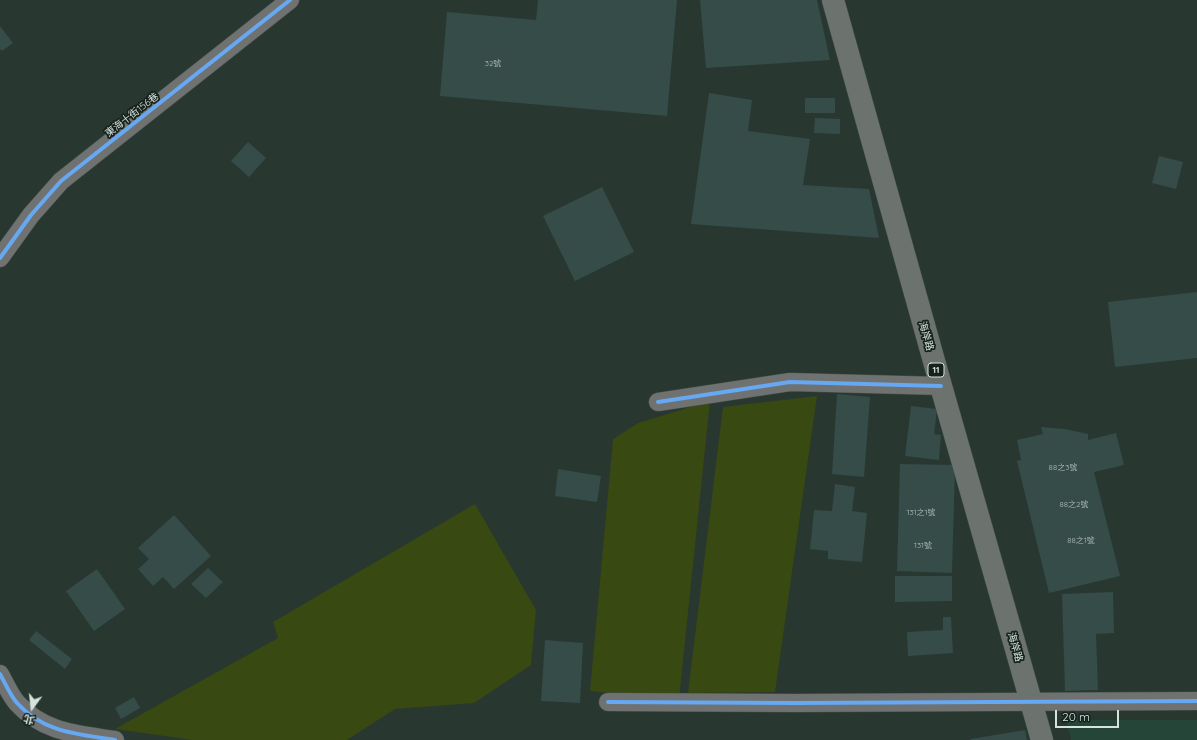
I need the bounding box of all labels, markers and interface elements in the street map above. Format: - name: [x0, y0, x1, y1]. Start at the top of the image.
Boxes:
- house number: 32號: [485, 59, 501, 69]
- street label: 東海十街156巷: [103, 90, 161, 140]
- street label: 海岸路: [916, 320, 936, 352]
- road number: 11: [928, 363, 944, 377]
- house number: 88之3號: [1049, 463, 1077, 473]
- house number: 88之2號: [1059, 500, 1089, 510]
- house number: 131之1號: [906, 508, 936, 518]
- house number: 88之1號: [1067, 536, 1095, 546]
- house number: 131號: [914, 541, 932, 551]
- street label: 海岸路: [1005, 631, 1025, 663]
- north arrow: [12, 688, 52, 728]
- scale bar: [1057, 702, 1121, 728]
- text: 20 m: [1062, 709, 1090, 724]
- text: 北: [22, 711, 36, 728]

